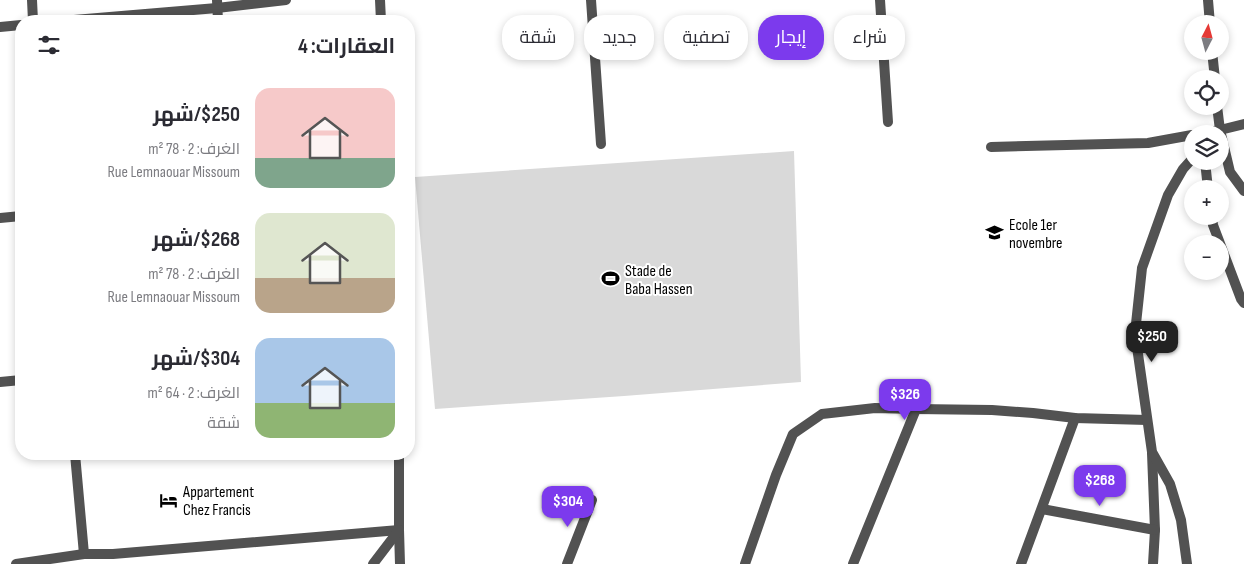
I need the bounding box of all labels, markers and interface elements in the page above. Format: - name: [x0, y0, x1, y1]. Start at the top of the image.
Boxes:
- chip: شقة: [502, 15, 574, 60]
- chip: جديد: [584, 15, 654, 60]
- chip: تصفية: [664, 15, 748, 60]
- chip: إيجار: [758, 15, 824, 60]
- chip: شراء: [834, 15, 905, 60]
- north arrow: [1184, 15, 1229, 60]
- map controls: [1184, 15, 1229, 280]
- icon: filters: [35, 31, 63, 59]
- text: العقارات: 4: [298, 34, 395, 59]
- button: locate: [1184, 70, 1229, 115]
- text: $250/شهر: [153, 102, 240, 127]
- icon: home: [295, 108, 355, 168]
- button: layers: [1184, 125, 1229, 170]
- text: الغرف: 2 · 78 m²: [148, 140, 240, 159]
- text: Rue Lemnaouar Missoum: [107, 163, 240, 182]
- button: +: [1184, 180, 1229, 225]
- place label: Ecole 1er novembre: [1009, 216, 1063, 253]
- school or university icon: Ecole 1er novembre: [985, 223, 1005, 243]
- text: $268/شهر: [152, 227, 240, 252]
- icon: home: [295, 233, 355, 293]
- button: −: [1184, 235, 1229, 280]
- place label: Stade de Baba Hassen: [625, 262, 693, 299]
- text: الغرف: 2 · 78 m²: [148, 265, 240, 284]
- sports icon: Stade de Baba Hassen: [601, 269, 621, 289]
- text: Rue Lemnaouar Missoum: [107, 288, 240, 307]
- pin: $250: [1122, 320, 1182, 363]
- text: $250: [1137, 327, 1167, 346]
- text: $304/شهر: [152, 346, 240, 371]
- icon: home: [295, 358, 355, 418]
- pin: $326: [875, 378, 935, 421]
- text: الغرف: 2 · 64 m²: [148, 384, 240, 403]
- text: $326: [890, 385, 920, 404]
- text: شقة: [207, 414, 240, 433]
- pin: $268: [1070, 464, 1130, 507]
- text: $268: [1085, 471, 1115, 490]
- place label: Appartement Chez Francis: [182, 483, 254, 520]
- pin: $304: [538, 486, 598, 528]
- hotel icon: Appartement Chez Francis: [159, 490, 179, 510]
- text: $304: [553, 492, 583, 511]

